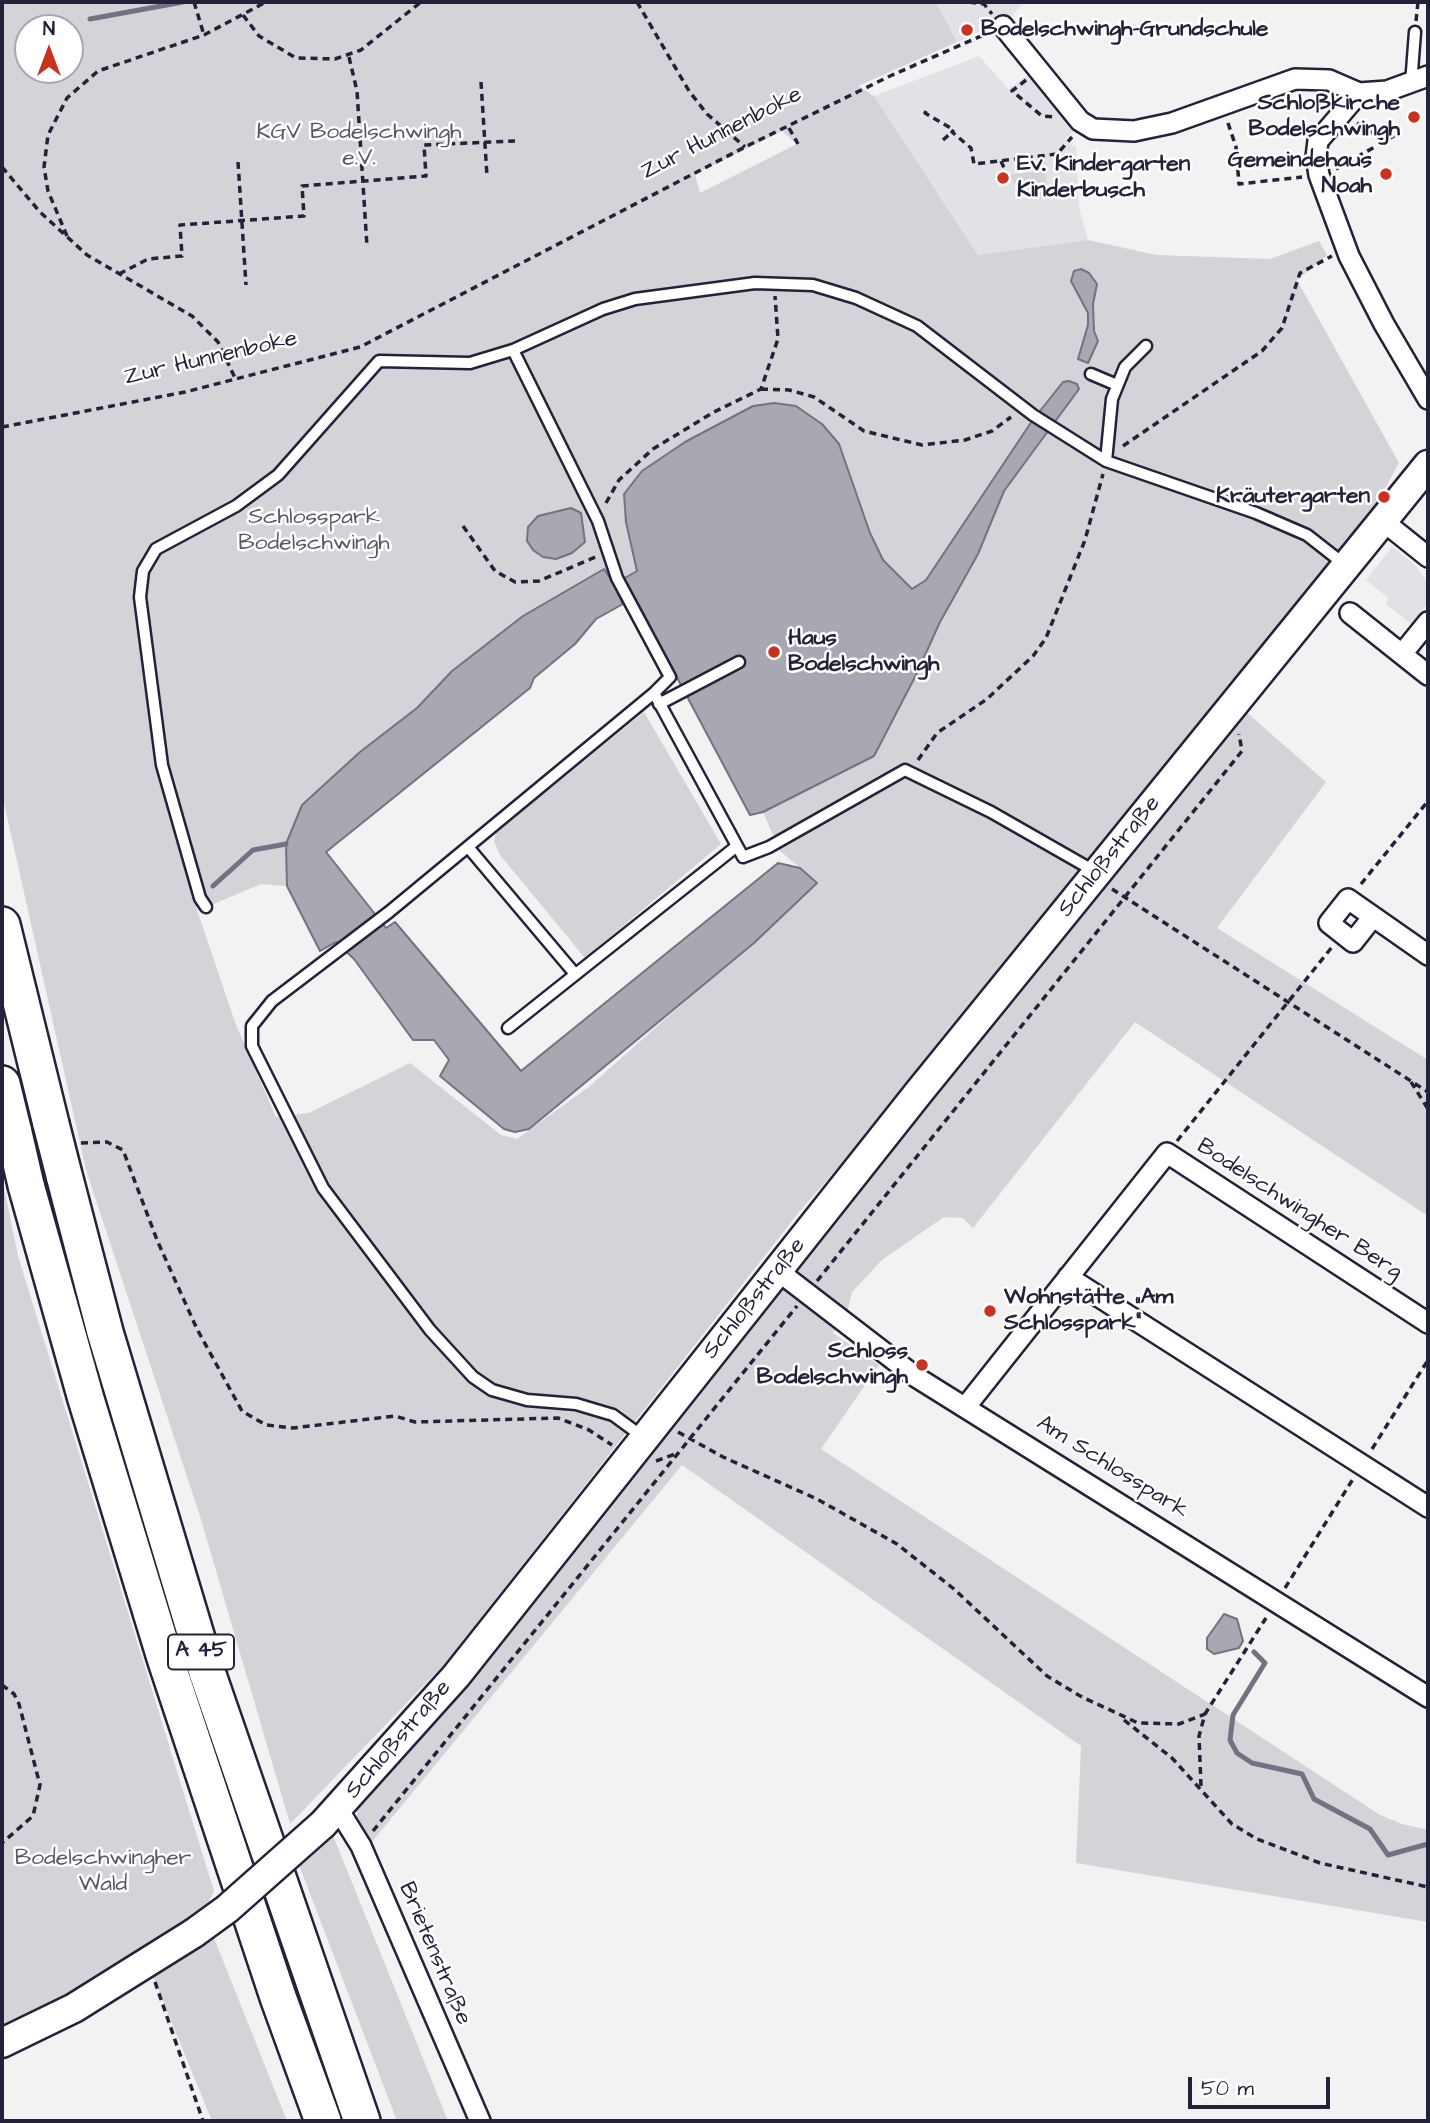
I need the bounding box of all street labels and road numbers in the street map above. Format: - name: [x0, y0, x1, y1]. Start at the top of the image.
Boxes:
- street label: Zur Hunnenboke: [637, 82, 807, 186]
- street label: Zur Hunnenboke: [122, 326, 300, 392]
- street label: Schloßstraße: [1053, 791, 1167, 923]
- street label: Bodelschwingher Berg: [1191, 1133, 1407, 1287]
- street label: Schloßstraße: [698, 1233, 812, 1365]
- street label: Am Schlosspark: [1031, 1410, 1193, 1526]
- road number: A 45: [168, 1634, 234, 1670]
- street label: Schloßstraße: [340, 1675, 458, 1805]
- street label: Brietenstraße: [392, 1879, 476, 2029]

